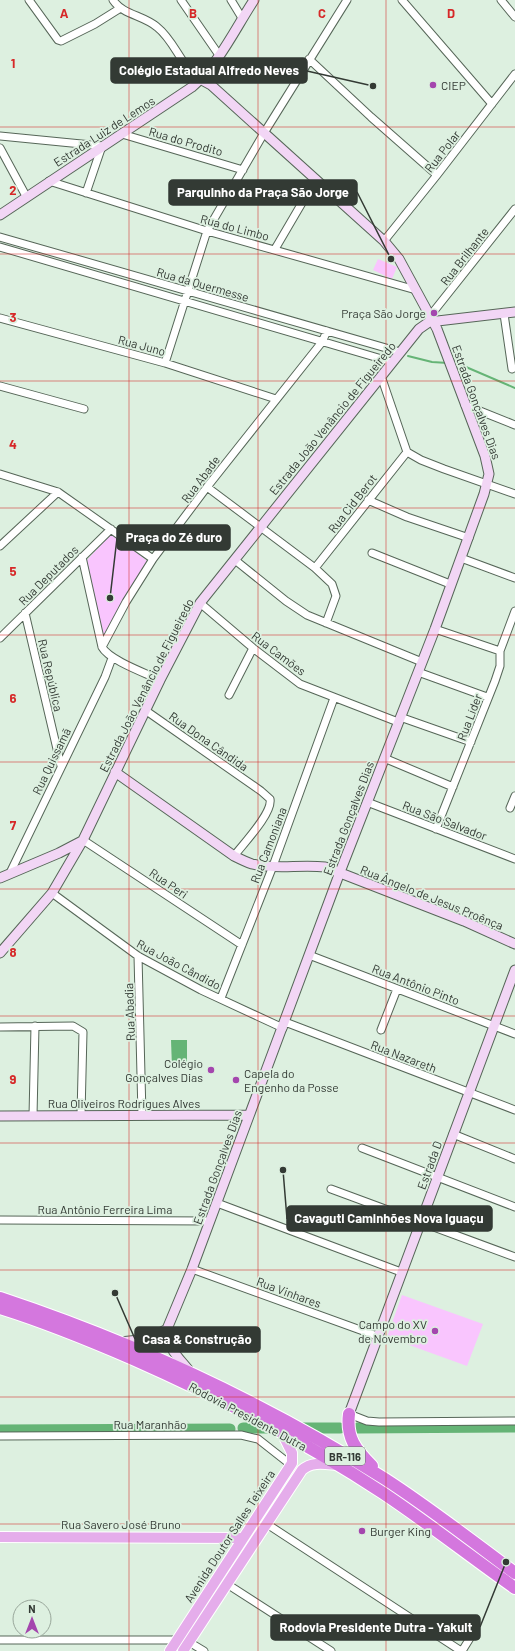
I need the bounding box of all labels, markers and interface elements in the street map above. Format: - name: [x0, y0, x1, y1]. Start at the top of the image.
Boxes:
- text: A: [60, 5, 69, 21]
- text: B: [189, 5, 197, 21]
- text: C: [318, 5, 326, 21]
- text: D: [447, 5, 455, 21]
- text: 1: [11, 55, 15, 71]
- callout: Colégio Estadual Alfredo Neves: [111, 58, 307, 83]
- text: Colégio Estadual Alfredo Neves: [119, 62, 299, 78]
- place label: CIEP: [441, 78, 466, 92]
- marker: CIEP: [428, 80, 438, 90]
- street label: Estrada Luiz de Lemos: [51, 93, 157, 169]
- street label: Rua do Prodito: [147, 124, 225, 158]
- street label: Rua Polar: [421, 127, 463, 175]
- callout: Parquinho da Praça São Jorge: [169, 180, 357, 205]
- text: 2: [9, 182, 17, 198]
- text: Parquinho da Praça São Jorge: [177, 184, 349, 200]
- street label: Rua do Limbo: [199, 211, 271, 243]
- street label: Rua Brilhante: [437, 224, 491, 288]
- street label: Rua da Quermesse: [155, 264, 251, 304]
- place label: Praça São Jorge: [341, 306, 426, 320]
- marker: Praça São Jorge: [429, 308, 439, 318]
- text: 3: [9, 309, 17, 325]
- street label: Rua Juno: [117, 332, 167, 358]
- street label: Estrada João Venâncio de Figueiredo: [266, 339, 398, 497]
- street label: Estrada Gonçalves Dias: [450, 343, 504, 461]
- text: 4: [9, 436, 17, 452]
- street label: Rua Abade: [178, 453, 222, 505]
- street label: Rua Cid Berot: [325, 471, 379, 535]
- callout: Praça do Zé duro: [117, 525, 230, 550]
- text: Praça do Zé duro: [126, 529, 222, 545]
- street label: Rua Deputados: [15, 542, 81, 608]
- text: 5: [9, 563, 17, 579]
- street label: Estrada João Venâncio de Figueiredo: [96, 596, 196, 774]
- street label: Rua Camões: [249, 628, 309, 678]
- street label: Rua República: [36, 637, 66, 713]
- text: 6: [10, 690, 17, 706]
- street label: Rua Líder: [454, 691, 485, 742]
- street label: Rua Dona Cândida: [167, 709, 251, 773]
- street label: Rua Quissamã: [29, 725, 73, 797]
- street label: Estrada Gonçalves Dias: [320, 759, 376, 877]
- street label: Rua São Salvador: [401, 797, 490, 843]
- street label: Rua Camoniana: [247, 805, 289, 885]
- text: 7: [10, 817, 17, 833]
- street label: Rua Ângelo de Jesus Proênça: [359, 862, 505, 932]
- street label: Rua Peri: [147, 865, 191, 901]
- street label: Rua João Cândido: [135, 936, 223, 992]
- text: 8: [9, 944, 17, 960]
- street label: Rua Antônio Pinto: [370, 961, 462, 1007]
- street label: Rua Abadia: [121, 983, 137, 1041]
- street label: Rua Nazareth: [369, 1037, 439, 1075]
- place label: Colégio Gonçalves Dias: [125, 1056, 203, 1084]
- marker: Colégio Gonçalves Dias: [206, 1065, 216, 1075]
- place label: Capela do Engenho da Posse: [244, 1066, 339, 1094]
- text: 9: [10, 1071, 17, 1087]
- marker: Capela do Engenho da Posse: [231, 1075, 241, 1085]
- street label: Rua Oliveiros Rodrigues Alves: [48, 1096, 200, 1110]
- street label: Estrada Gonçalves Dias: [190, 1108, 244, 1226]
- street label: Estrada D: [414, 1139, 444, 1191]
- street label: Rua Antônio Ferreira Lima: [38, 1202, 172, 1216]
- callout: Cavaguti Caminhões Nova Iguaçu: [287, 1206, 492, 1231]
- text: Cavaguti Caminhões Nova Iguaçu: [294, 1210, 484, 1226]
- street label: Rua Vinhares: [255, 1274, 323, 1310]
- place label: Campo do XV de Novembro: [358, 1317, 427, 1345]
- marker: Campo do XV de Novembro: [430, 1326, 440, 1336]
- callout: Casa & Construção: [135, 1327, 260, 1352]
- text: Casa & Construção: [142, 1331, 252, 1347]
- street label: Rodovia Presidente Dutra: [187, 1379, 309, 1453]
- street label: Rua Maranhão: [114, 1417, 187, 1431]
- road number: BR-116: [325, 1447, 365, 1465]
- street label: Avenida Doutor Salles Teixeira: [181, 1467, 277, 1605]
- street label: Rua Savero José Bruno: [61, 1517, 181, 1531]
- place label: Burger King: [370, 1524, 431, 1538]
- marker: Burger King: [357, 1526, 367, 1536]
- north arrow: [12, 1599, 52, 1639]
- text: N: [28, 1602, 36, 1615]
- callout: Rodovia Presidente Dutra - Yakult: [271, 1615, 480, 1640]
- text: Rodovia Presidente Dutra - Yakult: [280, 1619, 472, 1635]

